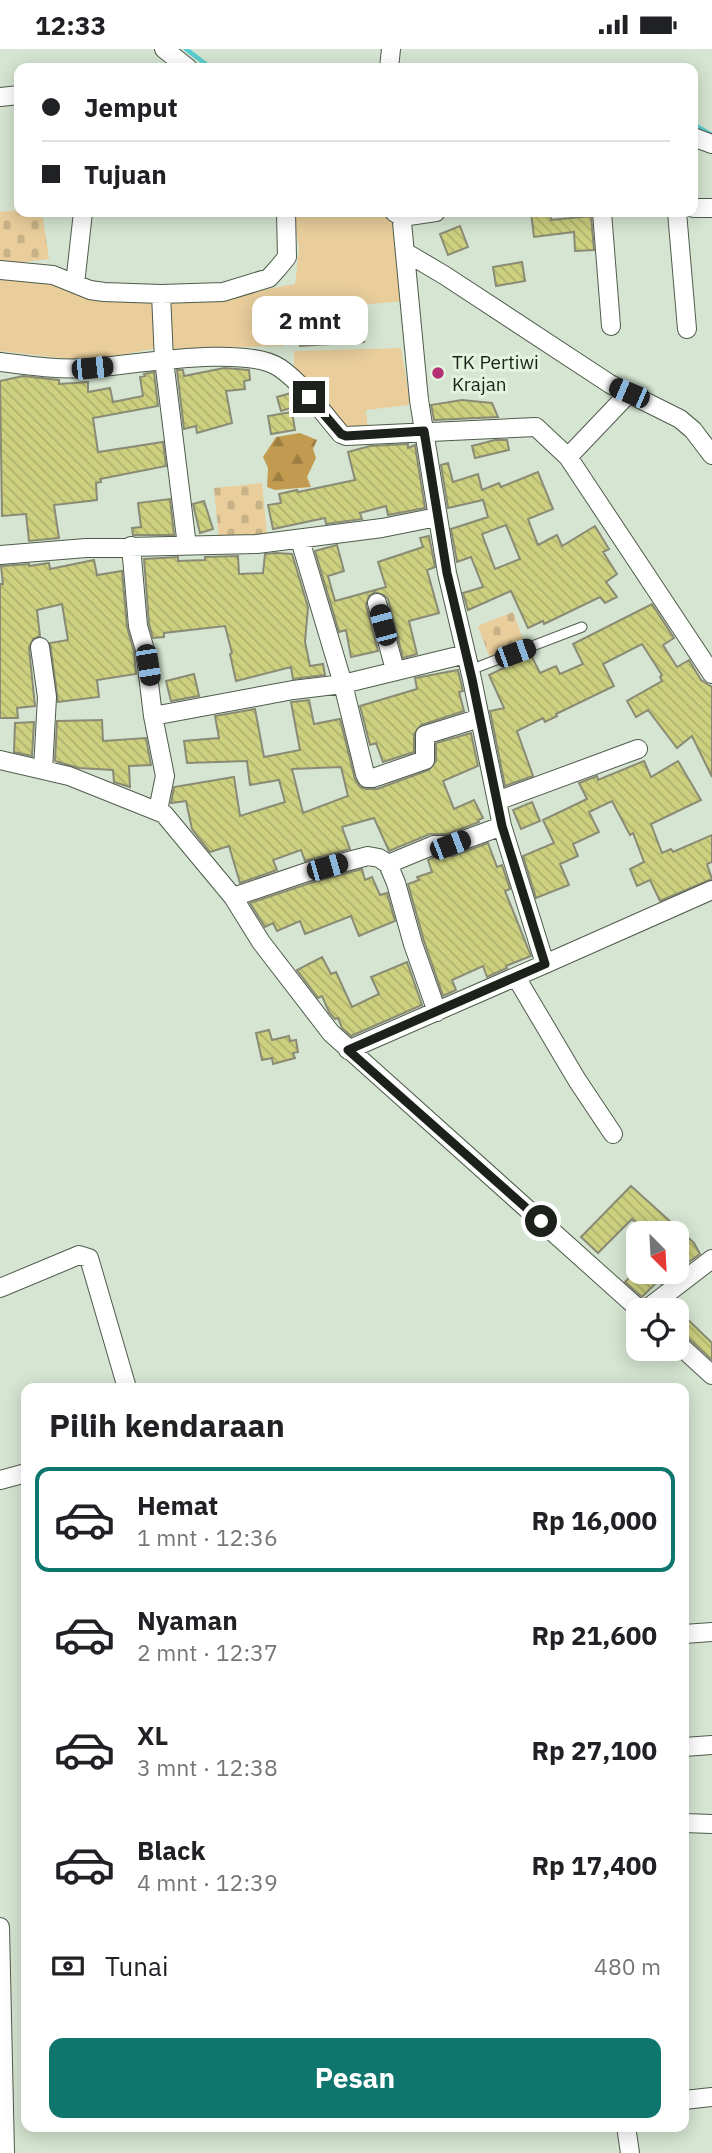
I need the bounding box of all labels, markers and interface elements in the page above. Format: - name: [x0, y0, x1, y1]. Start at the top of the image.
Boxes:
- text: 12:33: [35, 8, 106, 42]
- text: Jemput: [84, 90, 178, 124]
- text: Tujuan: [84, 157, 167, 191]
- callout: 2 mnt: [251, 295, 367, 345]
- text: 2 mnt: [279, 305, 341, 335]
- place label: TK Pertiwi Krajan: [452, 350, 539, 396]
- car: [71, 355, 114, 381]
- marker: TK Pertiwi Krajan: [430, 365, 446, 381]
- car: [606, 375, 653, 411]
- route end: [293, 381, 325, 413]
- car: [368, 602, 399, 648]
- car: [492, 636, 539, 670]
- car: [135, 643, 162, 687]
- car: [427, 828, 474, 862]
- car: [304, 851, 351, 883]
- route start: [525, 1205, 557, 1237]
- north arrow: [626, 1221, 690, 1285]
- map controls: [626, 1221, 689, 1361]
- button: locate: [626, 1298, 689, 1361]
- text: Pilih kendaraan: [49, 1404, 285, 1446]
- icon: car: [53, 1488, 116, 1551]
- text: Hemat: [137, 1488, 218, 1522]
- text: Rp 16,000: [531, 1503, 657, 1537]
- text: 1 mnt · 12:36: [137, 1522, 278, 1552]
- icon: car: [53, 1603, 116, 1666]
- text: Nyaman: [137, 1603, 238, 1637]
- text: Rp 21,600: [531, 1618, 657, 1652]
- text: 2 mnt · 12:37: [137, 1637, 278, 1667]
- icon: car: [53, 1718, 116, 1781]
- text: XL: [137, 1718, 168, 1752]
- text: Rp 27,100: [531, 1733, 657, 1767]
- text: 3 mnt · 12:38: [137, 1752, 278, 1782]
- icon: car: [53, 1833, 116, 1896]
- text: Black: [137, 1833, 205, 1867]
- text: Rp 17,400: [531, 1848, 657, 1882]
- text: 4 mnt · 12:39: [137, 1867, 278, 1897]
- icon: cash: [49, 1947, 87, 1985]
- text: Tunai: [105, 1949, 169, 1983]
- text: 480 m: [594, 1951, 661, 1981]
- button: Pesan: [49, 2038, 661, 2118]

